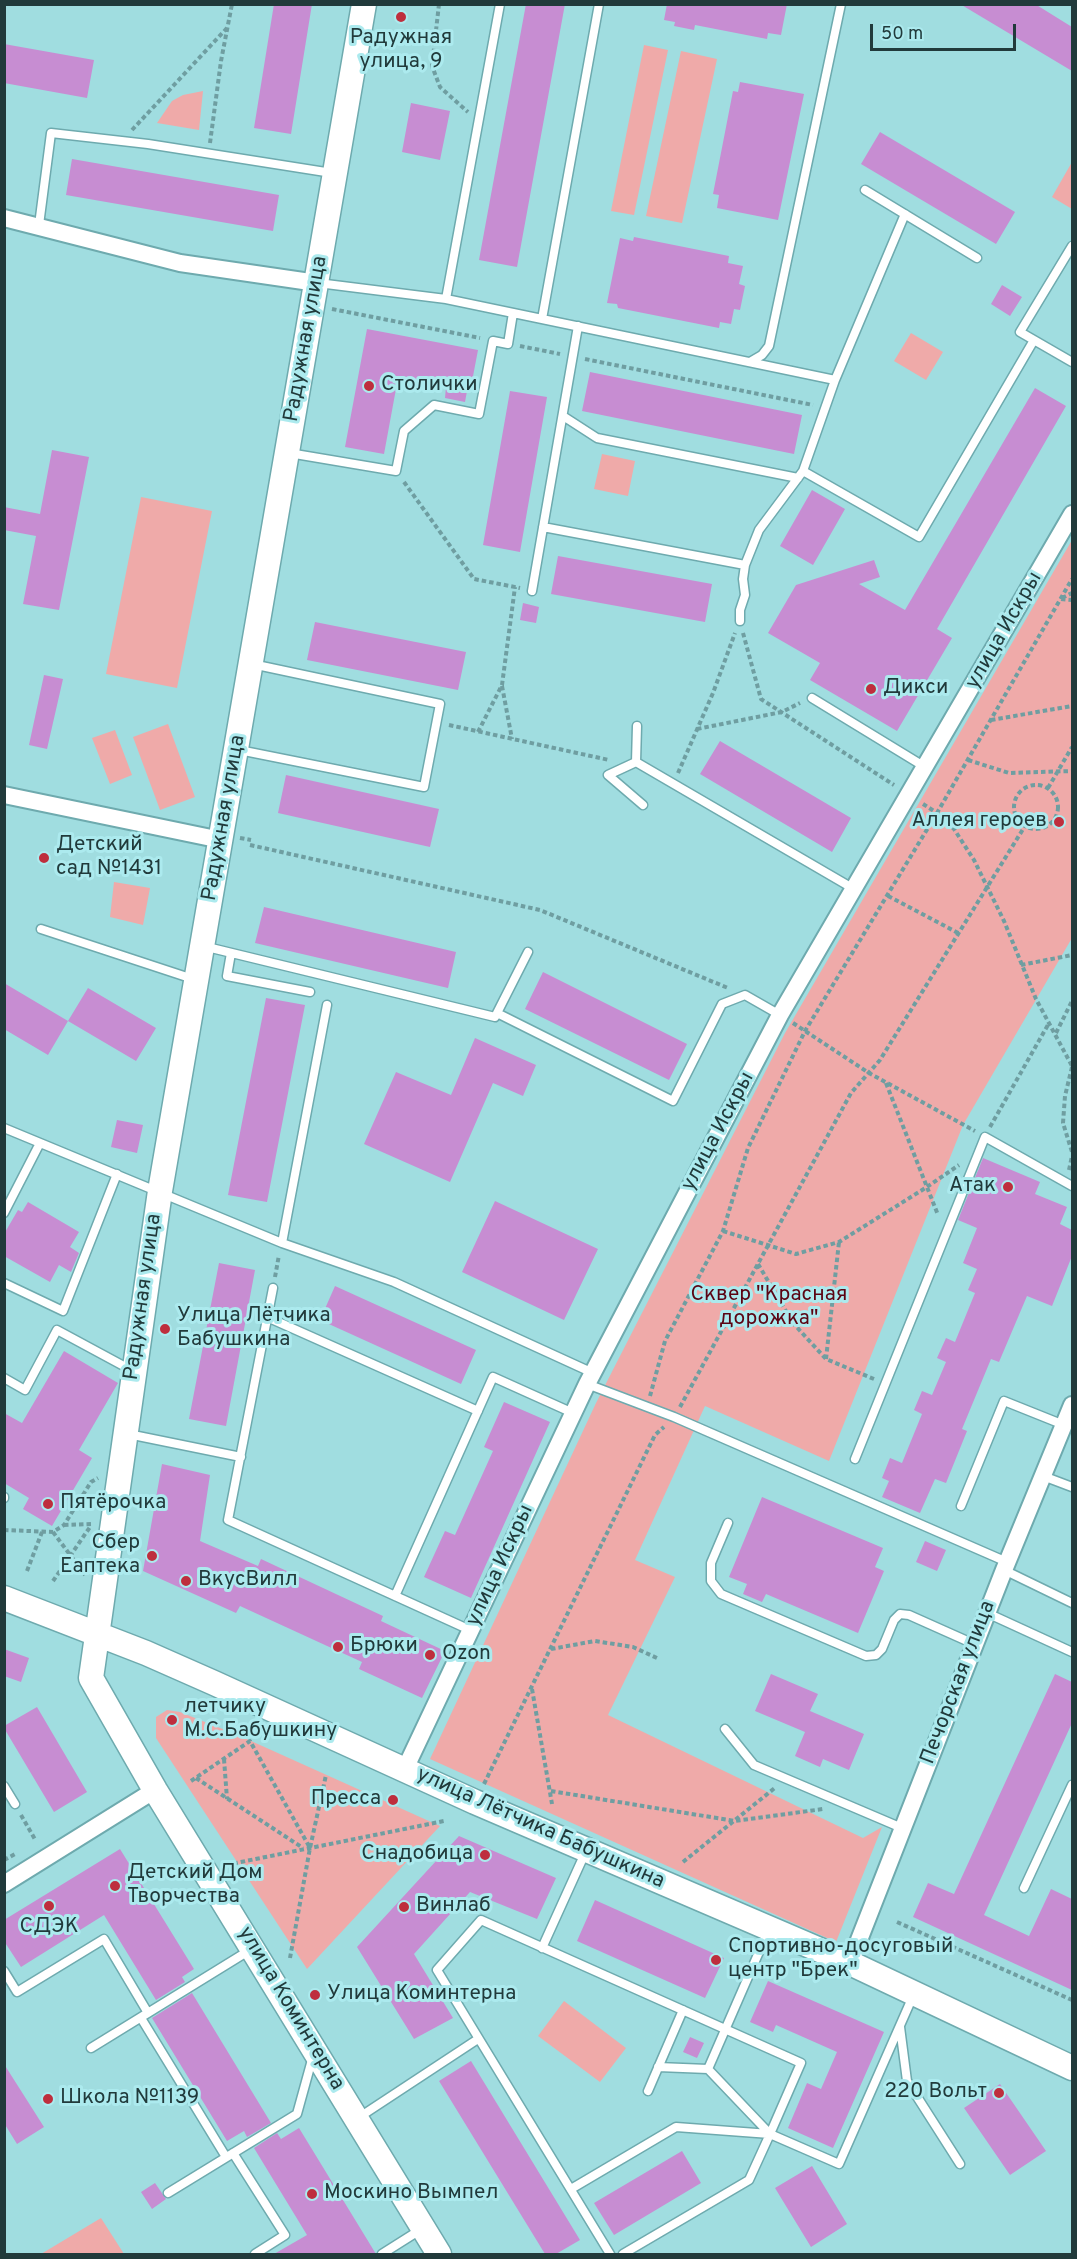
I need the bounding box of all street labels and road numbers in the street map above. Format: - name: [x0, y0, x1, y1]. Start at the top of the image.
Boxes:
- street label: Радужная улица: [280, 254, 334, 424]
- street label: улица Искры: [961, 568, 1049, 694]
- street label: Радужная улица: [198, 733, 252, 903]
- street label: улица Искры: [677, 1068, 761, 1196]
- street label: Радужная улица: [120, 1212, 168, 1382]
- street label: улица Искры: [462, 1501, 540, 1631]
- street label: Печорская улица: [916, 1598, 1002, 1768]
- street label: улица Лётчика Бабушкина: [412, 1763, 668, 1895]
- street label: улица Коминтерна: [231, 1923, 349, 2095]

